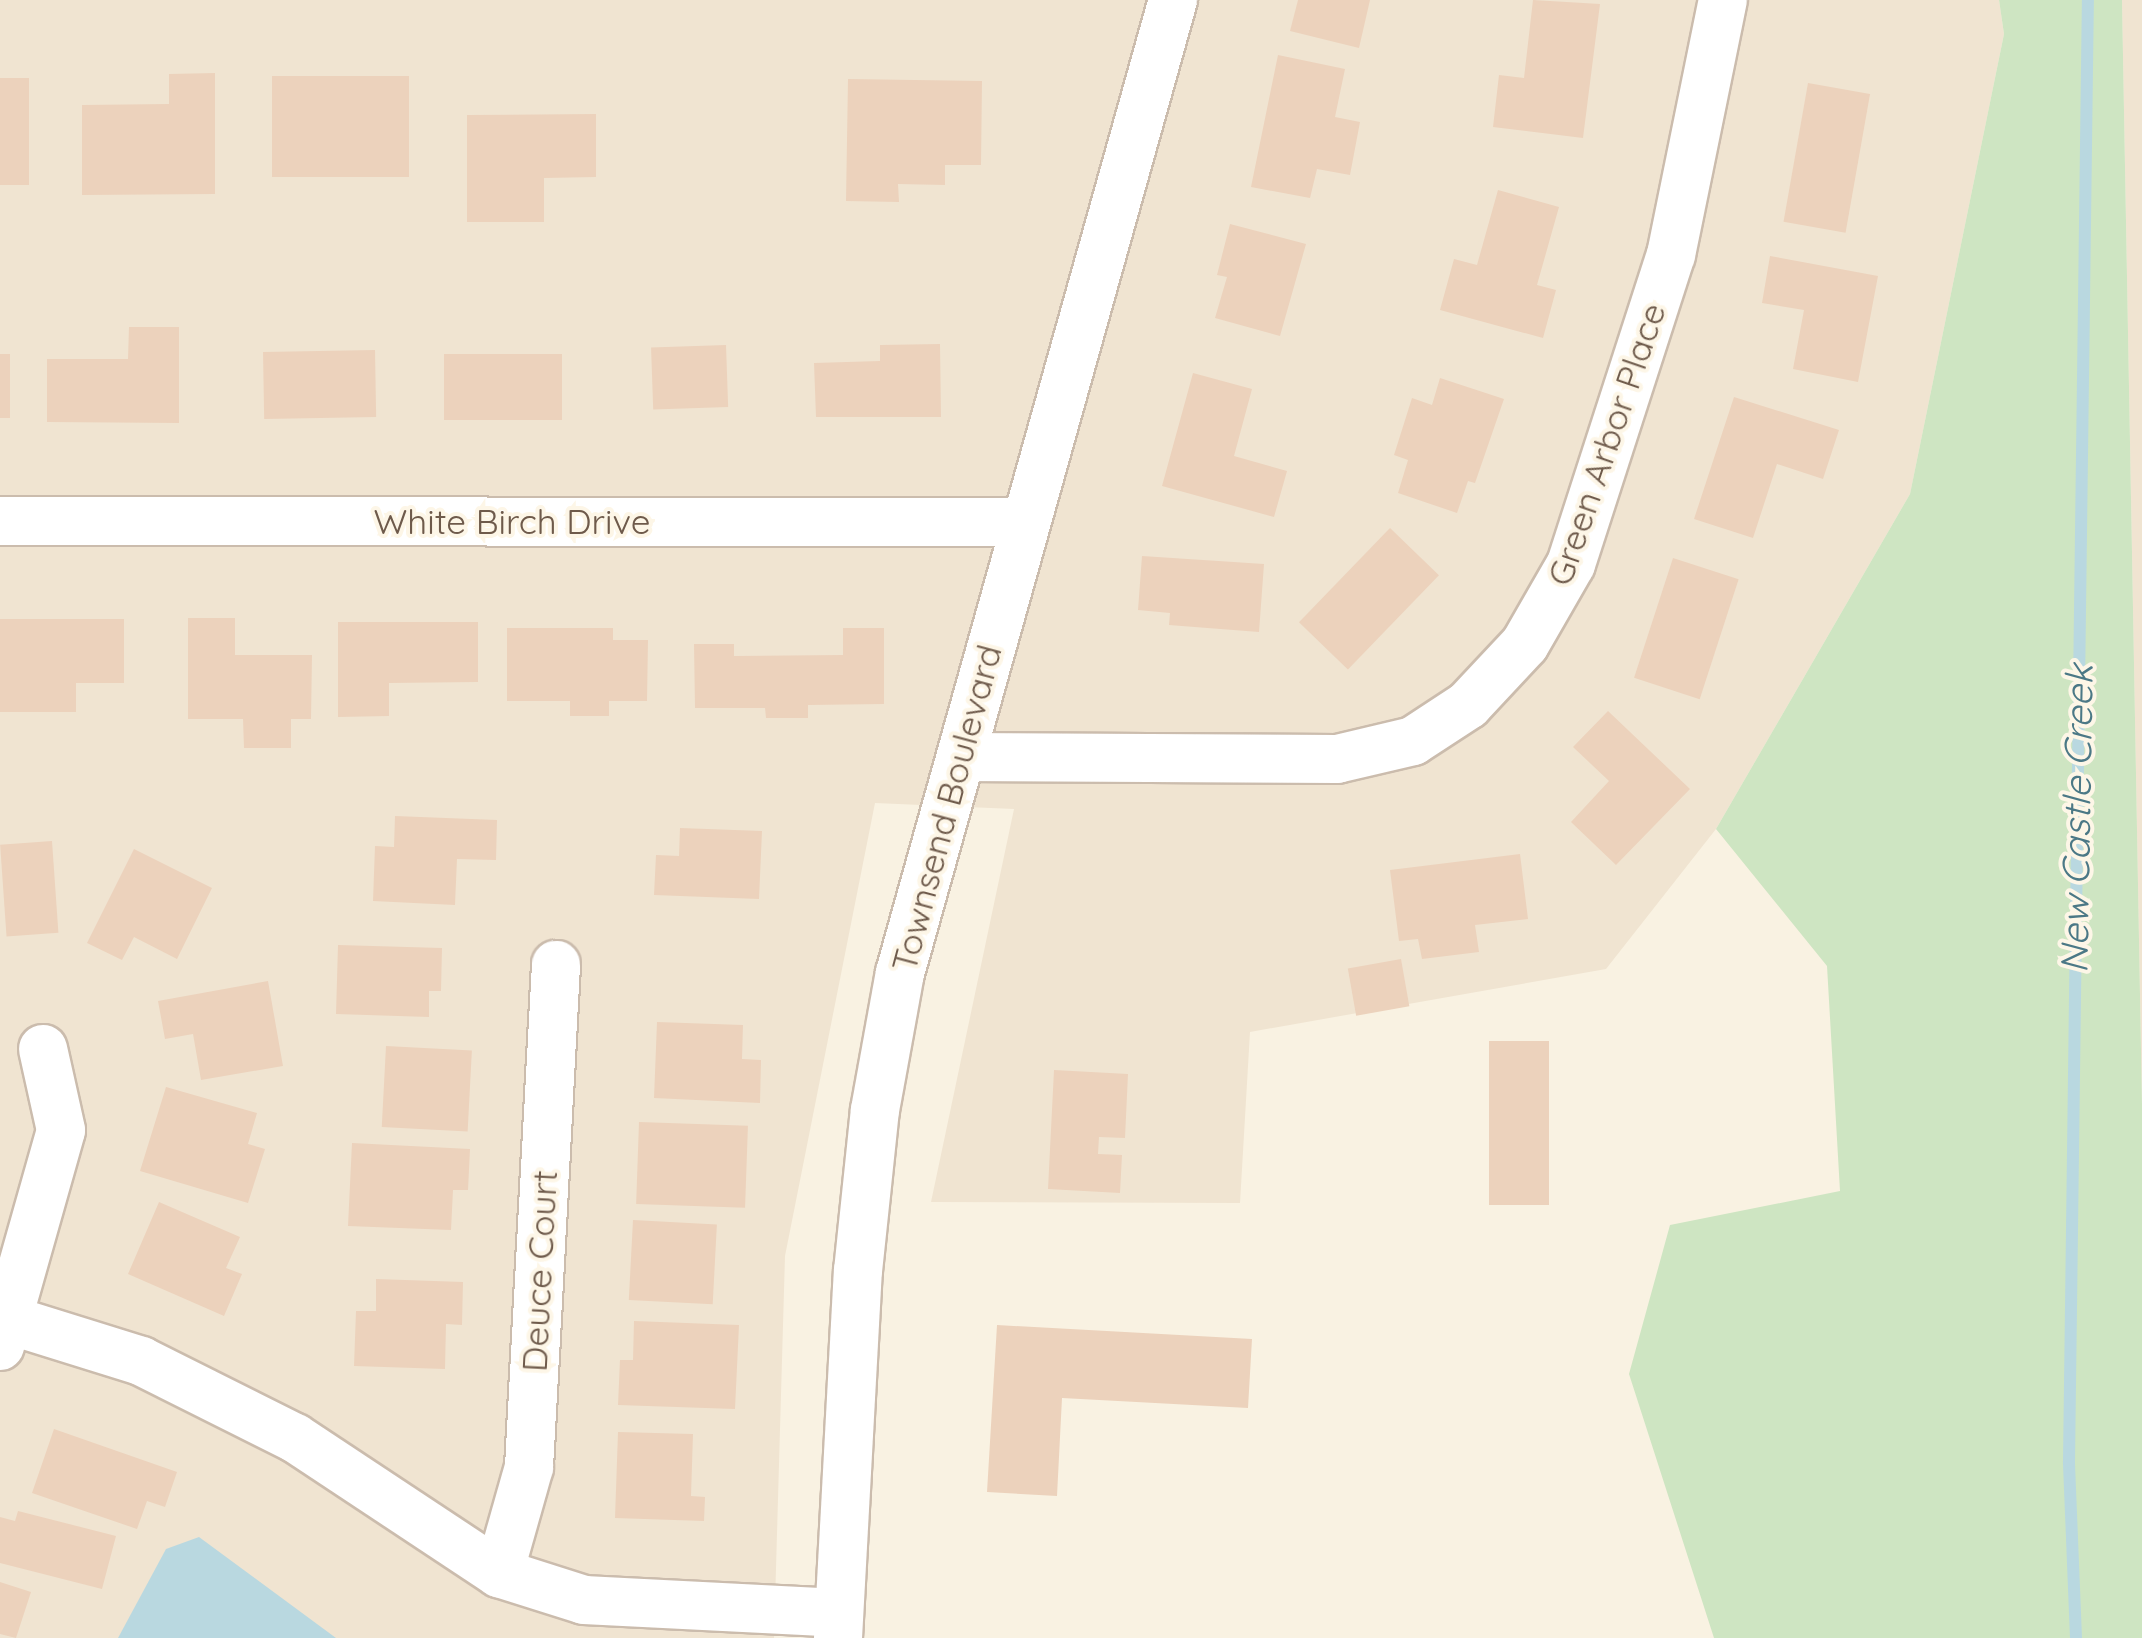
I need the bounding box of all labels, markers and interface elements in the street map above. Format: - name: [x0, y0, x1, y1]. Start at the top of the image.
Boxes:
- street label: Green Arbor Place: [1538, 297, 1674, 591]
- street label: White Birch Drive: [374, 500, 650, 542]
- street label: Townsend Boulevard: [882, 640, 1010, 976]
- water label: New Castle Creek: [2052, 664, 2102, 974]
- street label: Deuce Court: [513, 1169, 565, 1373]

